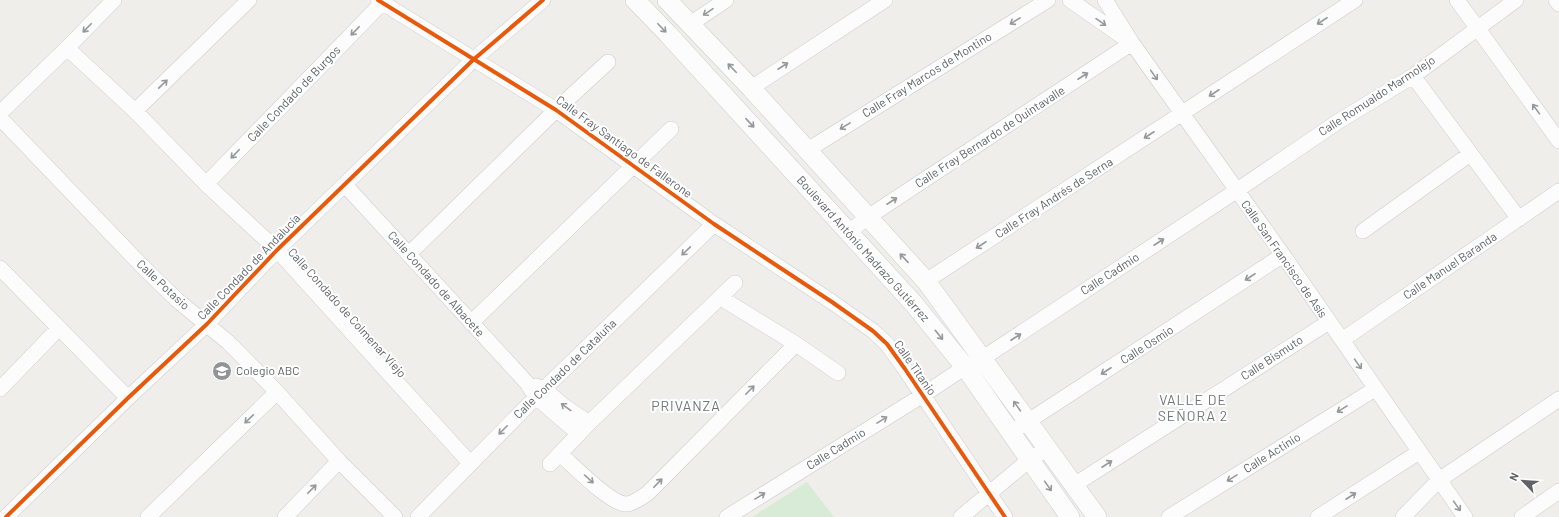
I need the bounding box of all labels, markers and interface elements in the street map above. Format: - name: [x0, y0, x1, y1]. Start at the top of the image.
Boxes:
- one-way arrow: [703, 8, 714, 16]
- one-way arrow: [1009, 17, 1021, 25]
- one-way arrow: [1095, 18, 1106, 26]
- one-way arrow: [1316, 18, 1328, 26]
- one-way arrow: [82, 23, 92, 33]
- one-way arrow: [657, 23, 667, 33]
- one-way arrow: [350, 26, 360, 36]
- street label: Calle Fray Marcos de Montino: [859, 29, 994, 120]
- street label: Calle Condado de Burgos: [244, 42, 343, 144]
- street label: Calle Romualdo Marmolejo: [1315, 52, 1437, 138]
- one-way arrow: [778, 62, 789, 70]
- one-way arrow: [728, 63, 737, 73]
- one-way arrow: [1150, 69, 1158, 80]
- one-way arrow: [1077, 72, 1088, 80]
- one-way arrow: [158, 79, 168, 88]
- street label: Calle Fray Bernardo de Quintavalle: [912, 82, 1067, 190]
- one-way arrow: [1208, 89, 1219, 97]
- street label: Calle Fray Santiago de Fallerone: [554, 92, 695, 200]
- one-way arrow: [1532, 104, 1540, 115]
- one-way arrow: [745, 118, 754, 128]
- one-way arrow: [839, 123, 851, 131]
- one-way arrow: [1144, 131, 1155, 139]
- one-way arrow: [230, 149, 240, 159]
- street label: Calle Fray Andrés de Serna: [992, 154, 1115, 240]
- street label: Boulevard Antônio Madrazo Gutiérrez: [795, 173, 933, 324]
- one-way arrow: [887, 197, 898, 205]
- street label: Calle San Francisco de Asís: [1239, 197, 1331, 320]
- street label: Calle Condado de Andalucía: [194, 210, 303, 322]
- street label: Calle Condado de Albacete: [386, 228, 488, 339]
- street label: Calle Manuel Baranda: [1400, 229, 1499, 302]
- one-way arrow: [1153, 238, 1164, 246]
- one-way arrow: [976, 241, 987, 249]
- street label: Calle Condado de Colmenar Viejo: [286, 245, 410, 380]
- one-way arrow: [681, 247, 691, 256]
- street label: Calle Cadmio: [1078, 249, 1141, 297]
- one-way arrow: [900, 253, 909, 263]
- street label: Calle Potasio: [134, 256, 193, 312]
- one-way arrow: [1244, 273, 1256, 281]
- street label: Calle Condado de Cataluña: [510, 316, 618, 421]
- street label: Calle Osmio: [1117, 322, 1176, 366]
- one-way arrow: [935, 330, 944, 341]
- one-way arrow: [1010, 332, 1022, 340]
- street label: Calle Bismuto: [1238, 332, 1305, 382]
- street label: Calle Titanio: [892, 337, 940, 398]
- one-way arrow: [1354, 359, 1362, 370]
- school or university icon: Colegio ABC: [211, 360, 233, 382]
- place label: Colegio ABC: [236, 363, 299, 377]
- one-way arrow: [1101, 367, 1112, 375]
- one-way arrow: [745, 386, 755, 395]
- district label: VALLE DE SEÑORA 2: [1158, 391, 1228, 424]
- district label: PRIVANZA: [651, 397, 721, 414]
- one-way arrow: [1013, 401, 1021, 412]
- one-way arrow: [561, 403, 572, 411]
- one-way arrow: [1336, 406, 1348, 414]
- one-way arrow: [244, 414, 254, 424]
- one-way arrow: [876, 416, 888, 424]
- street label: Calle Cadmio: [803, 424, 868, 472]
- one-way arrow: [498, 425, 508, 435]
- street label: Calle Actinio: [1240, 429, 1303, 475]
- one-way arrow: [1101, 459, 1113, 467]
- north arrow: [1503, 461, 1543, 501]
- text: N: [1506, 470, 1521, 483]
- one-way arrow: [1227, 474, 1238, 482]
- one-way arrow: [584, 475, 594, 484]
- one-way arrow: [653, 478, 663, 488]
- one-way arrow: [1044, 480, 1052, 491]
- one-way arrow: [307, 484, 317, 494]
- one-way arrow: [754, 492, 766, 500]
- one-way arrow: [1345, 492, 1356, 500]
- one-way arrow: [1453, 500, 1461, 511]

